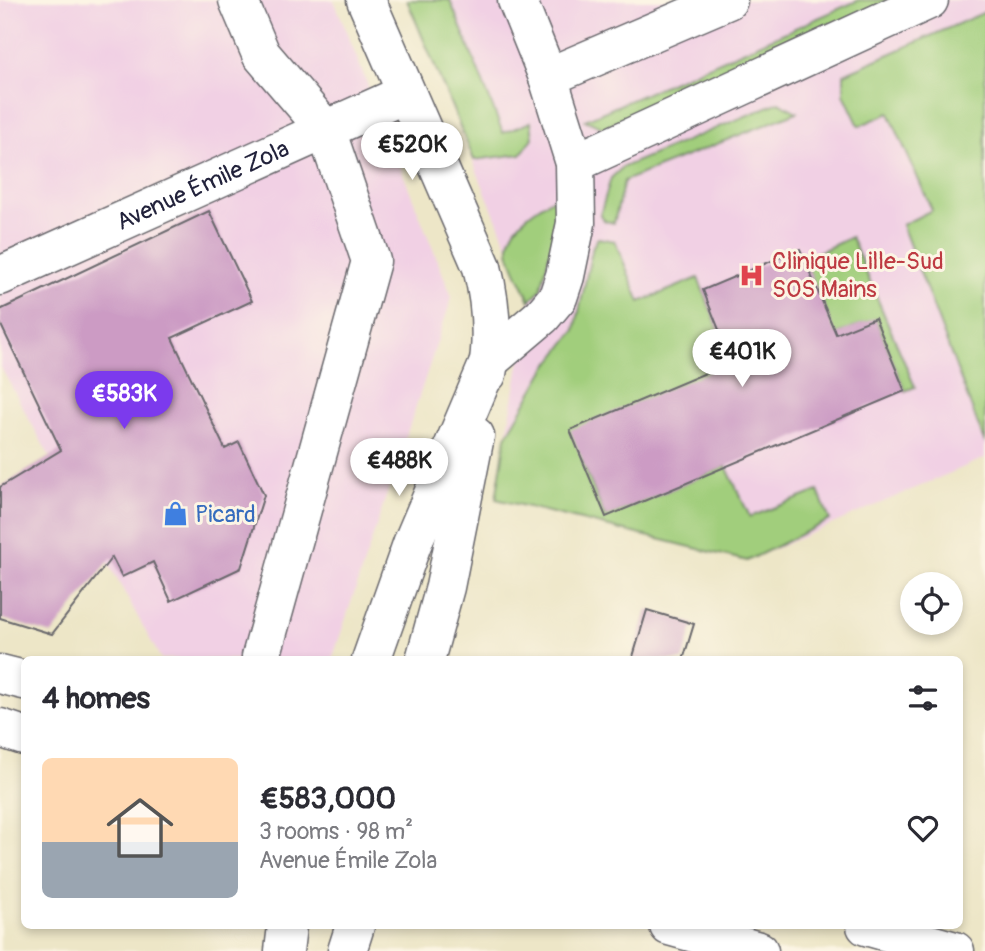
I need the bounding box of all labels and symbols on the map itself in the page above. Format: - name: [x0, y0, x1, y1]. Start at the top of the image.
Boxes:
- pin: €520K: [363, 122, 461, 182]
- street label: Avenue Émile Zola: [112, 134, 294, 237]
- place label: Clinique Lille-Sud SOS Mains: [772, 247, 944, 304]
- hospital icon: Clinique Lille-Sud SOS Mains: [738, 261, 766, 289]
- pin: €401K: [693, 330, 791, 389]
- pin: €583K: [75, 372, 173, 431]
- pin: €488K: [350, 438, 448, 498]
- shop icon: Picard: [161, 500, 189, 528]
- place label: Picard: [195, 500, 256, 529]

